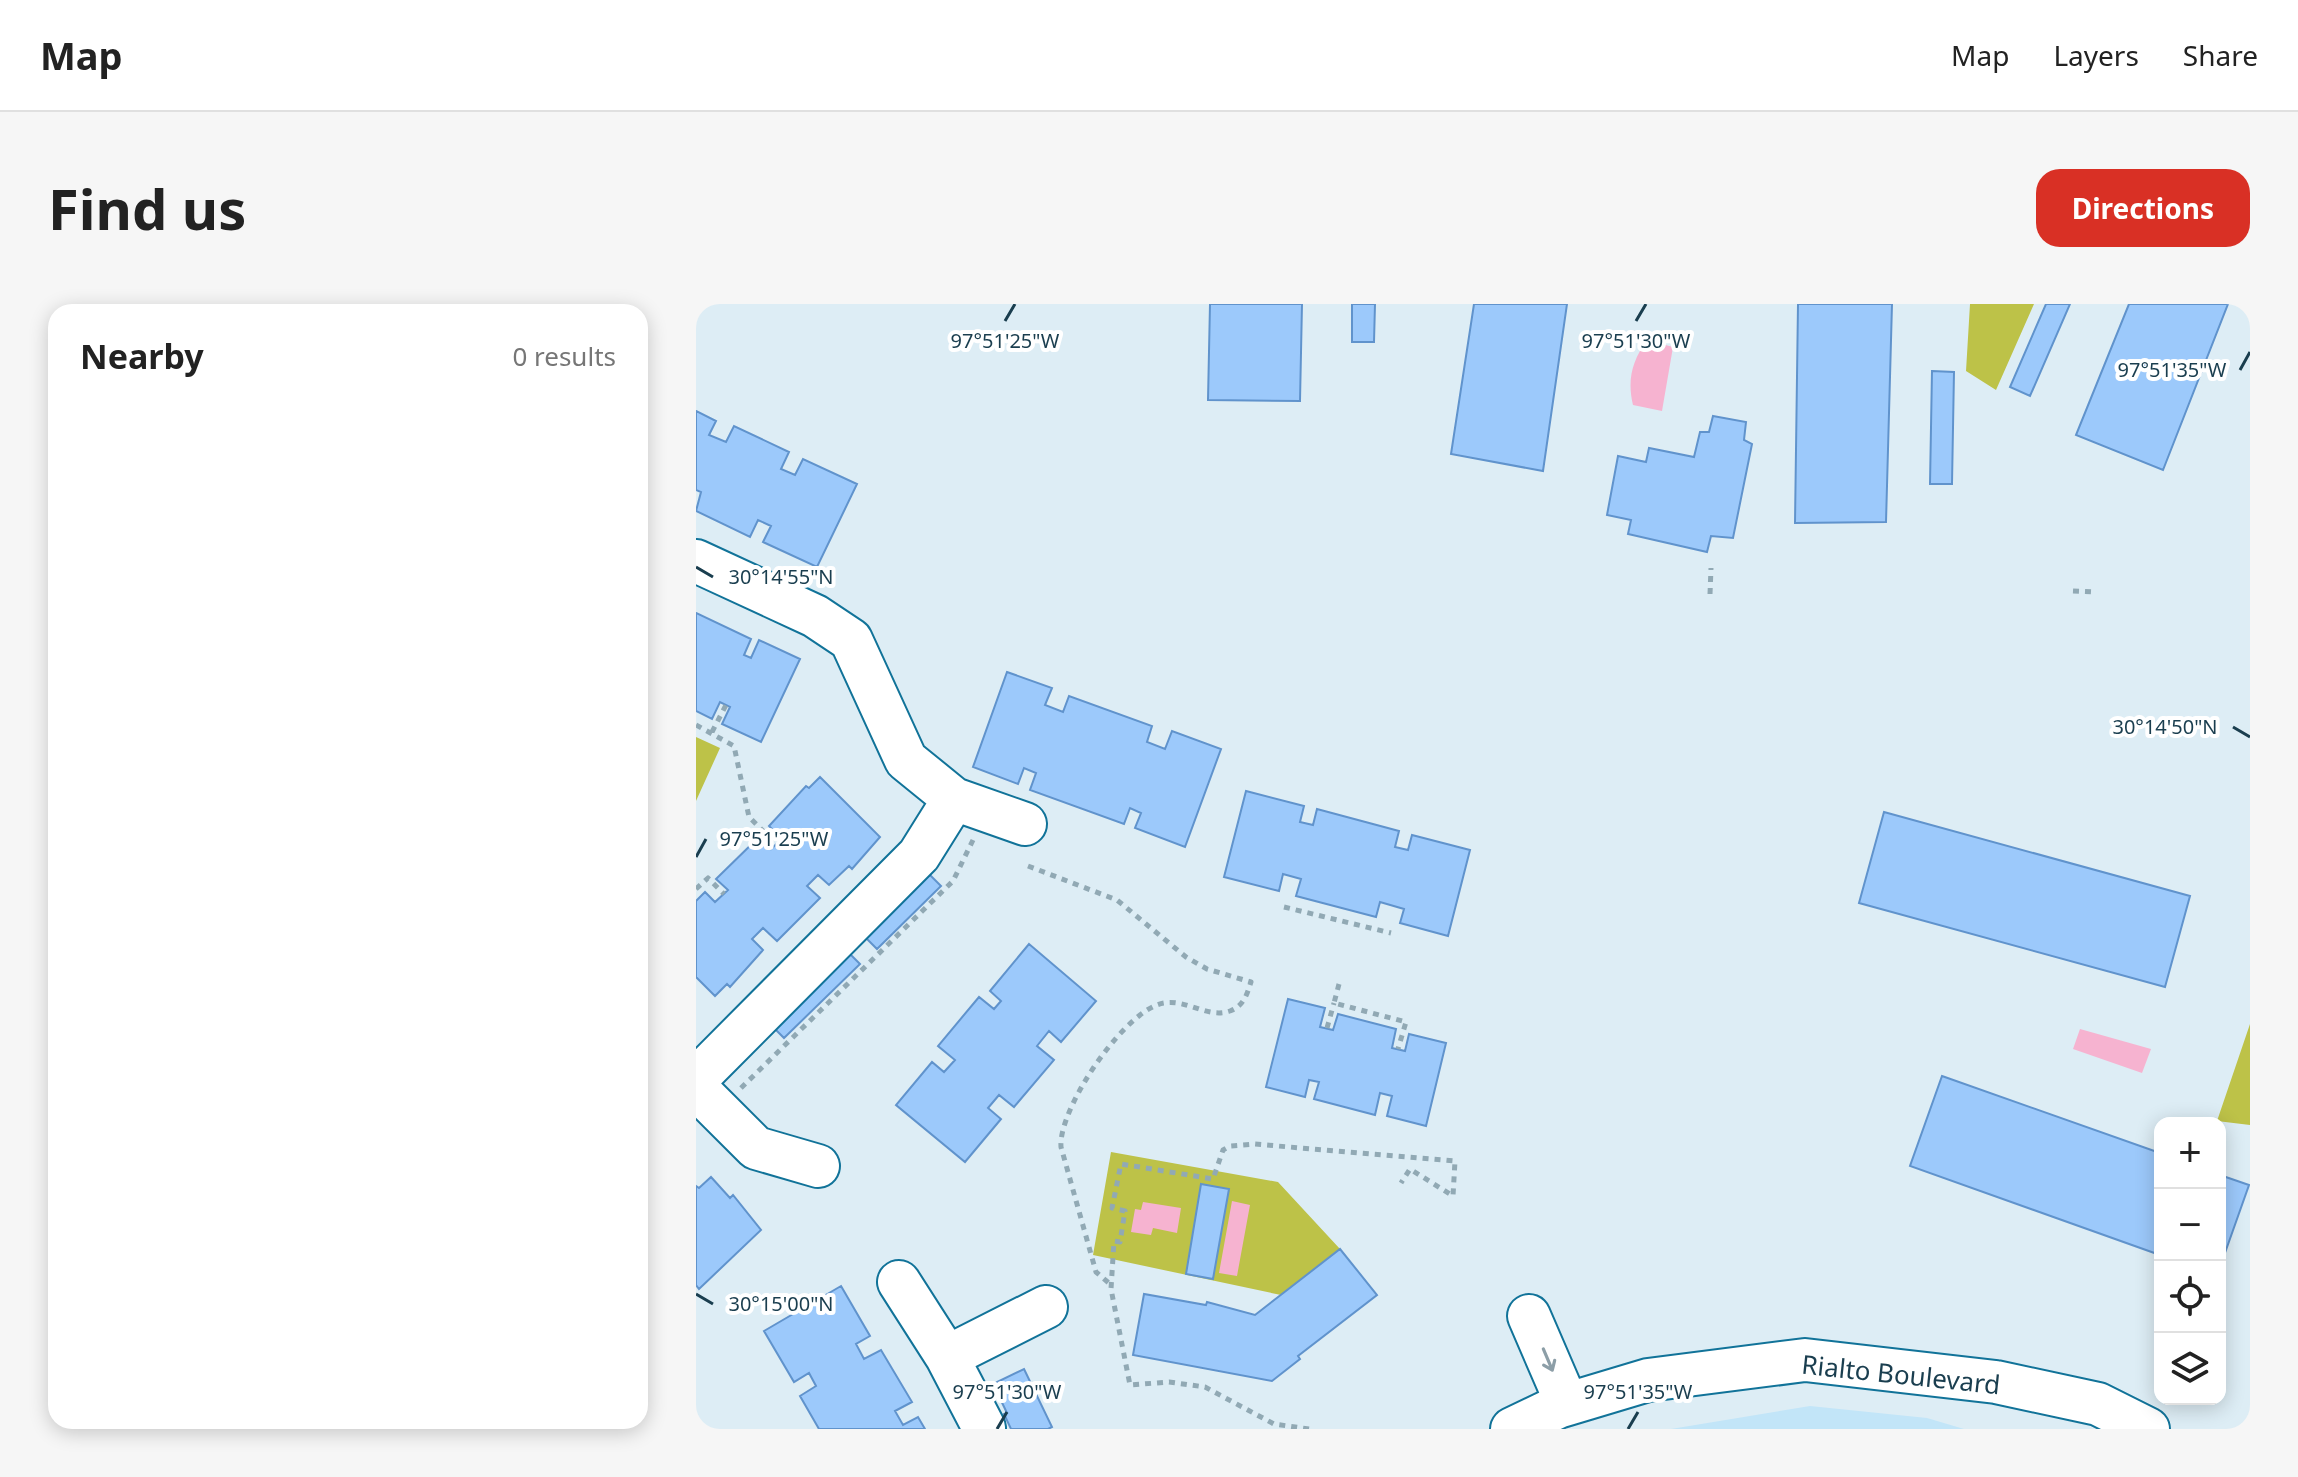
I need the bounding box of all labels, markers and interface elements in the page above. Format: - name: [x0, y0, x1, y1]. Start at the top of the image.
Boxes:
- text: Map: [40, 29, 123, 81]
- text: Map: [1951, 36, 2009, 74]
- text: Layers: [2053, 36, 2139, 74]
- text: Share: [2183, 36, 2258, 74]
- button: Directions: [2036, 169, 2250, 247]
- text: Find us: [48, 170, 246, 246]
- text: 97°51'25"W: [951, 327, 1060, 354]
- text: 97°51'30"W: [1582, 327, 1691, 354]
- text: Nearby: [80, 333, 204, 379]
- text: 0 results: [512, 338, 616, 374]
- text: 97°51'35"W: [2118, 356, 2227, 383]
- text: 30°14'55"N: [728, 563, 834, 590]
- text: 30°14'50"N: [2112, 713, 2218, 740]
- text: 97°51'25"W: [720, 825, 829, 852]
- map controls: [2154, 1117, 2226, 1405]
- button: +: [2154, 1117, 2226, 1189]
- button: −: [2154, 1189, 2226, 1261]
- button: locate: [2154, 1261, 2226, 1333]
- text: 30°15'00"N: [728, 1290, 834, 1317]
- button: layers: [2154, 1333, 2226, 1405]
- street label: Rialto Boulevard: [1800, 1346, 2002, 1402]
- one-way arrow: [1542, 1347, 1557, 1372]
- text: 97°51'30"W: [953, 1378, 1062, 1405]
- text: 97°51'35"W: [1584, 1378, 1693, 1405]

